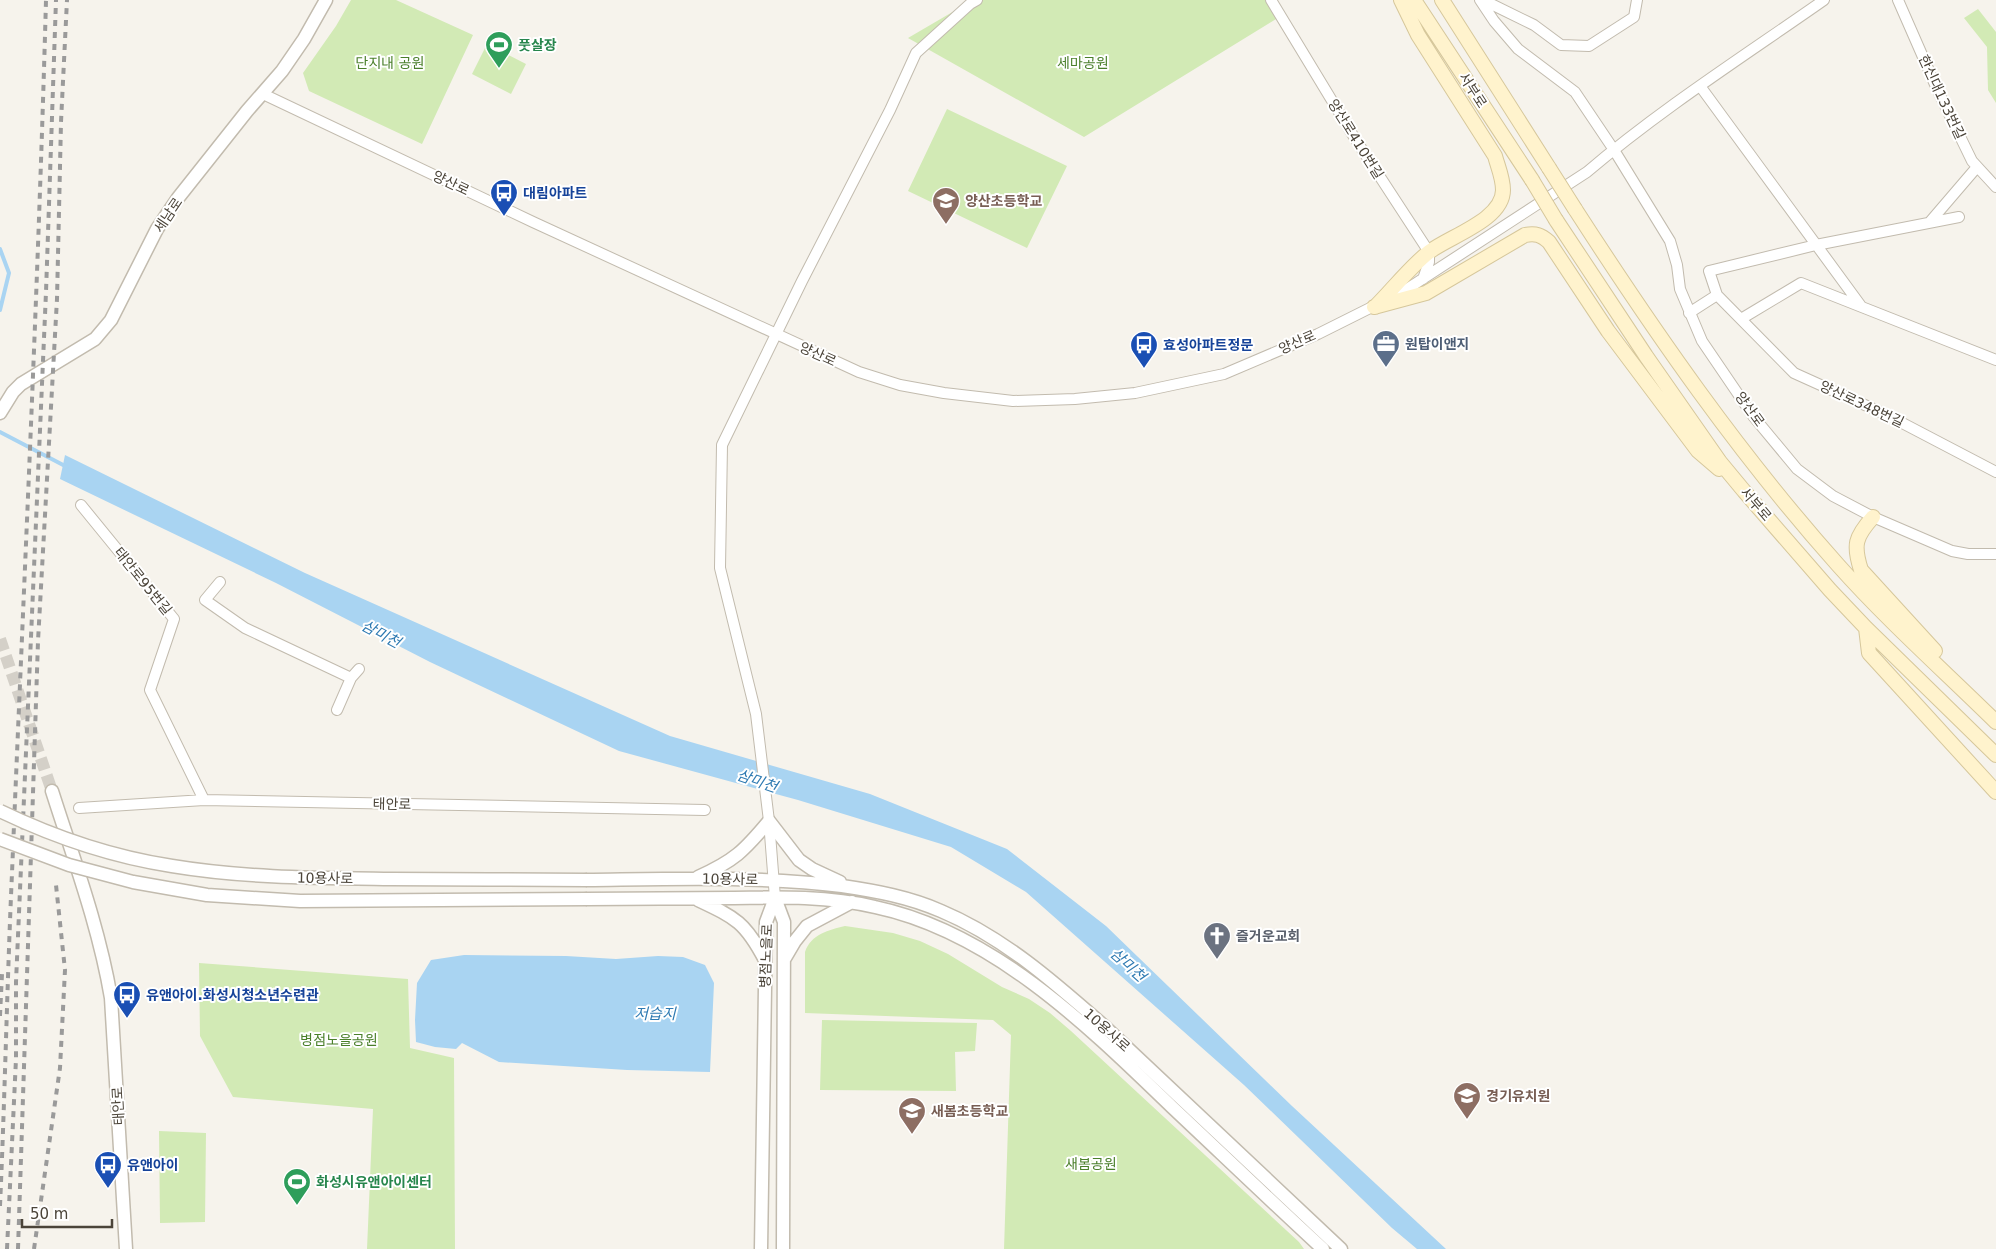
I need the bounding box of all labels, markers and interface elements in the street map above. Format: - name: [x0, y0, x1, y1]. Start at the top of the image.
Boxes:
- sports icon: 풋살장: [484, 30, 514, 69]
- place label: 풋살장: [518, 37, 557, 53]
- street label: 한신대133번길: [1915, 52, 1969, 142]
- park label: 단지내 공원: [356, 55, 424, 71]
- park label: 세마공원: [1057, 55, 1109, 71]
- street label: 서부로: [1456, 69, 1490, 111]
- street label: 양산로410번길: [1325, 96, 1387, 182]
- street label: 양산로: [430, 168, 472, 198]
- bus stop icon: 대림아파트: [489, 178, 519, 217]
- place label: 대림아파트: [523, 185, 588, 201]
- school or university icon: 양산초등학교: [931, 186, 961, 225]
- place label: 양산초등학교: [965, 193, 1042, 209]
- street label: 세남로: [151, 194, 186, 235]
- street label: 양산로: [1276, 327, 1318, 357]
- office icon: 원탑이앤지: [1371, 329, 1401, 368]
- bus stop icon: 효성아파트정문: [1129, 330, 1159, 369]
- place label: 원탑이앤지: [1405, 336, 1469, 352]
- place label: 효성아파트정문: [1163, 337, 1253, 353]
- street label: 양산로: [797, 339, 839, 369]
- street label: 양산로348번길: [1817, 377, 1907, 431]
- street label: 양산로: [1732, 389, 1768, 429]
- street label: 서부로: [1737, 484, 1775, 524]
- street label: 태안로95번길: [111, 544, 175, 618]
- water label: 삼미천: [358, 616, 405, 653]
- water label: 삼미천: [734, 766, 782, 797]
- street label: 태안로: [373, 796, 412, 812]
- street label: 10용사로: [297, 870, 353, 886]
- street label: 10용사로: [702, 871, 758, 887]
- church icon: 즐거운교회: [1202, 921, 1232, 960]
- street label: 병점노을로: [757, 923, 775, 988]
- place label: 즐거운교회: [1236, 928, 1300, 944]
- water label: 삼미천: [1107, 944, 1151, 987]
- bus stop icon: 유앤아이.화성시청소년수련관: [112, 980, 142, 1019]
- place label: 유앤아이.화성시청소년수련관: [146, 987, 319, 1003]
- water label: 저습지: [634, 1005, 677, 1023]
- street label: 10용사로: [1081, 1005, 1133, 1055]
- park label: 병점노을공원: [300, 1032, 378, 1048]
- school or university icon: 경기유치원: [1452, 1081, 1482, 1120]
- street label: 태안로: [109, 1086, 127, 1126]
- place label: 경기유치원: [1486, 1088, 1550, 1104]
- school or university icon: 새봄초등학교: [897, 1096, 927, 1135]
- place label: 새봄초등학교: [931, 1103, 1008, 1119]
- bus stop icon: 유앤아이: [93, 1150, 123, 1189]
- park label: 새봄공원: [1065, 1156, 1117, 1172]
- place label: 유앤아이: [127, 1157, 179, 1173]
- sports icon: 화성시유앤아이센터: [282, 1167, 312, 1206]
- place label: 화성시유앤아이센터: [316, 1174, 432, 1190]
- scale bar: [22, 1196, 112, 1228]
- text: 50 m: [30, 1205, 68, 1223]

